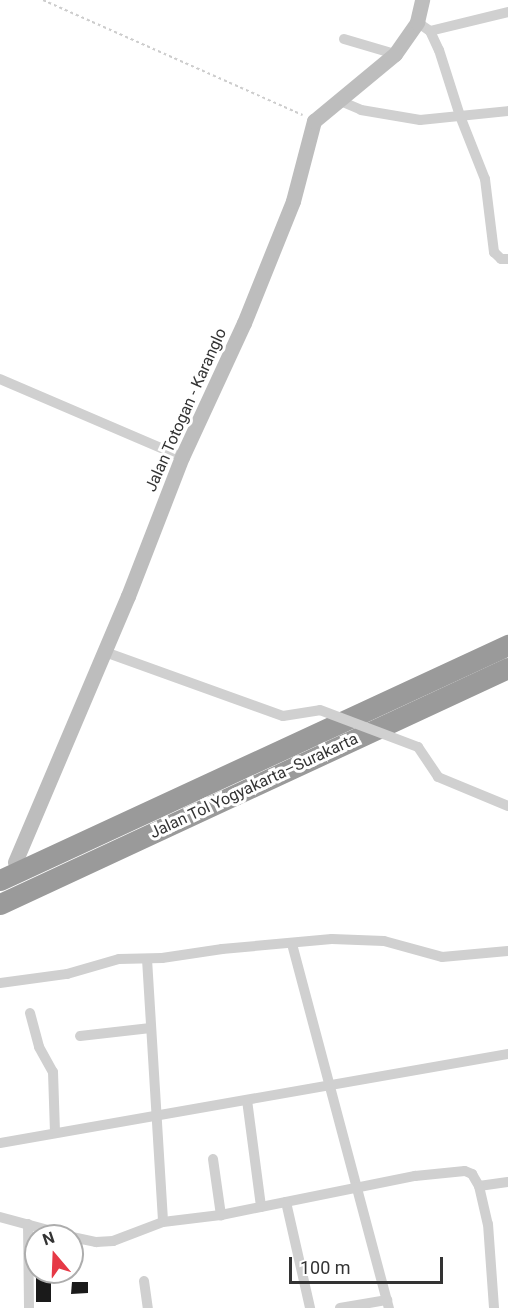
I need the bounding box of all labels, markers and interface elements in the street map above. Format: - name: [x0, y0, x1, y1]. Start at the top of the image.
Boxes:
- street label: Jalan Totogan - Karanglo: [141, 325, 231, 495]
- street label: Jalan Tol Yogyakarta–Surakarta: [147, 729, 361, 843]
- north arrow: [24, 1224, 84, 1284]
- text: N: [40, 1228, 57, 1249]
- scale bar: [292, 1245, 446, 1283]
- text: 100 m: [300, 1257, 351, 1278]

